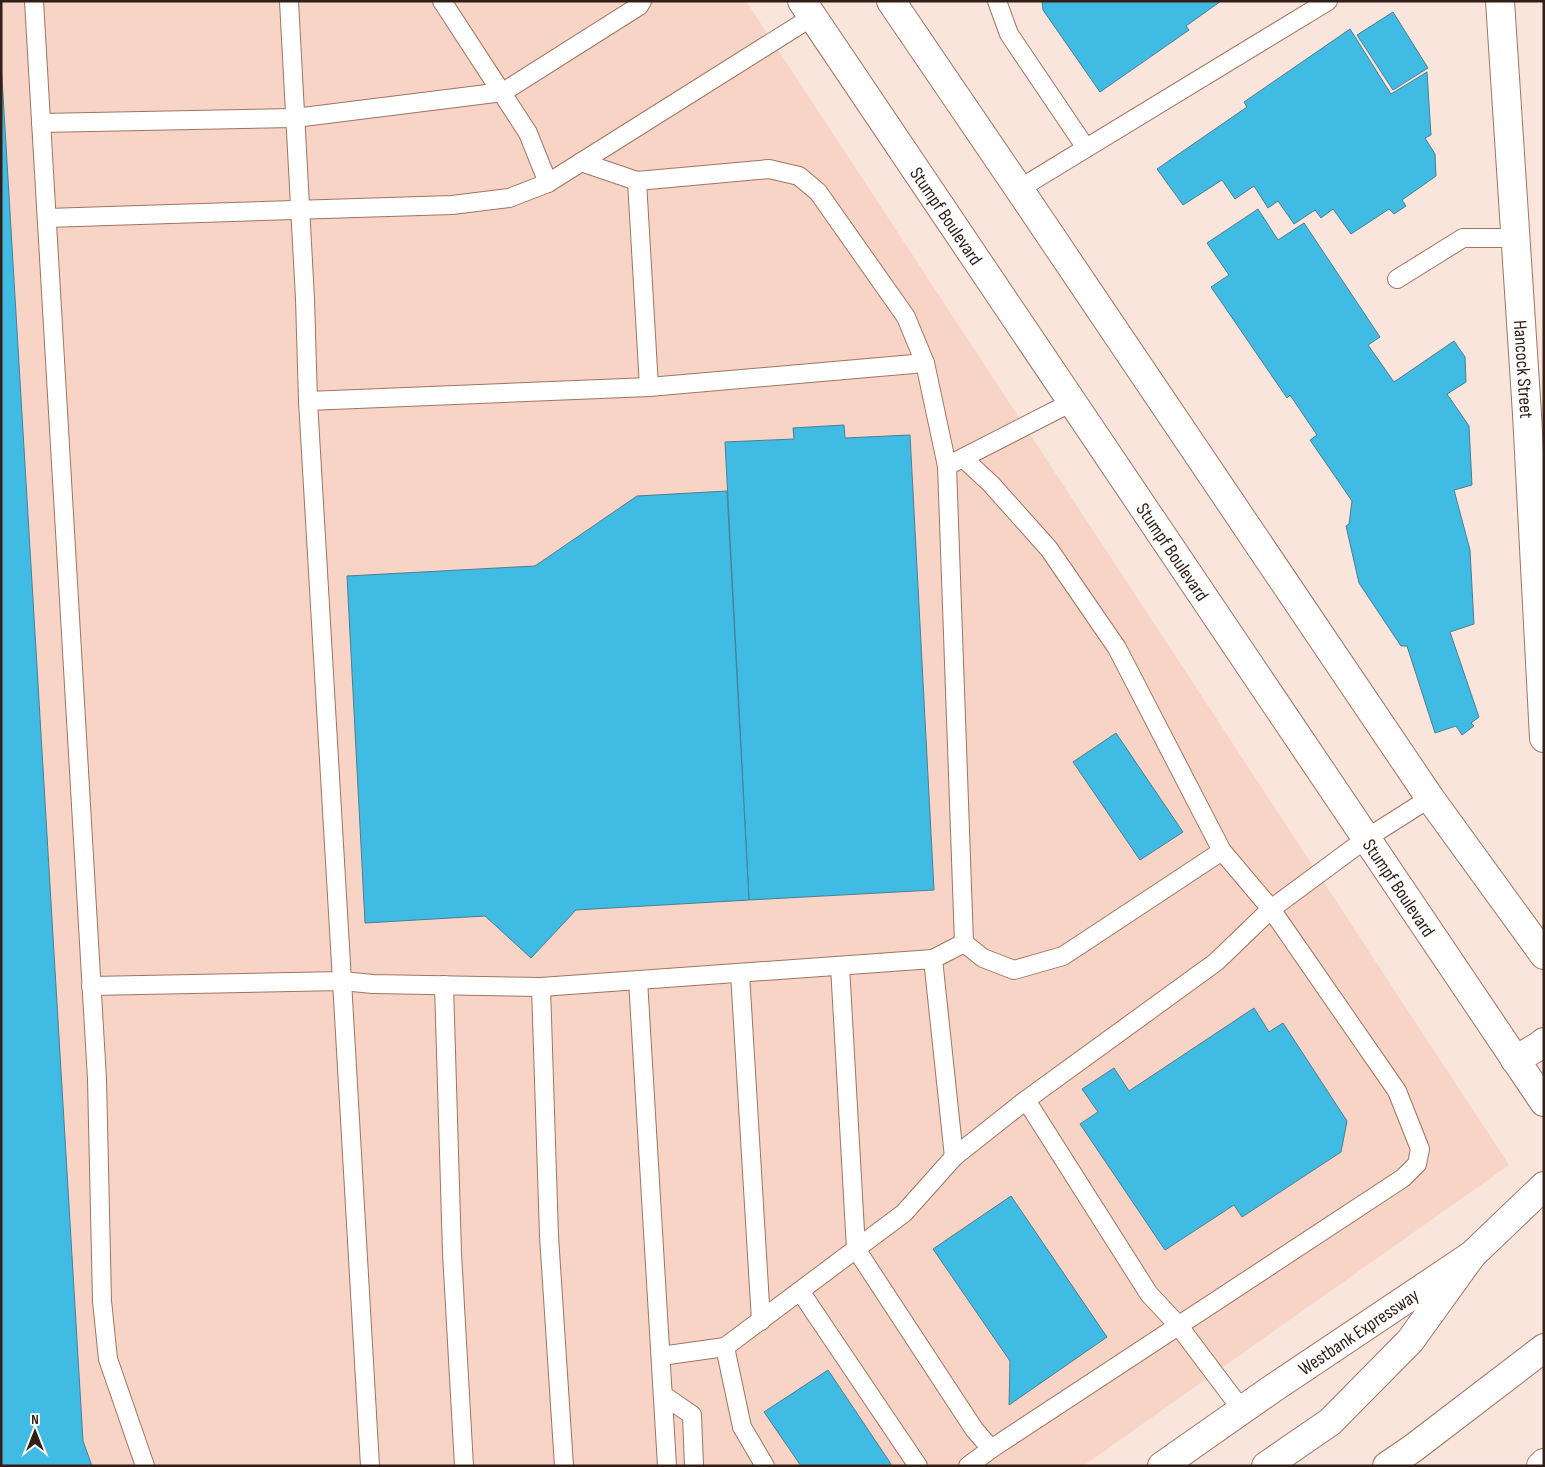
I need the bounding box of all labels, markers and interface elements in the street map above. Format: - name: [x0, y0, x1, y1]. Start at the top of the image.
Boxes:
- street label: Stumpf Boulevard: [904, 163, 987, 270]
- street label: Hancock Street: [1508, 319, 1537, 419]
- street label: Stumpf Boulevard: [1131, 499, 1213, 606]
- street label: Stumpf Boulevard: [1357, 835, 1439, 942]
- street label: Westbank Expressway: [1294, 1284, 1424, 1381]
- north arrow: [10, 1407, 60, 1457]
- text: N: [31, 1411, 39, 1428]

